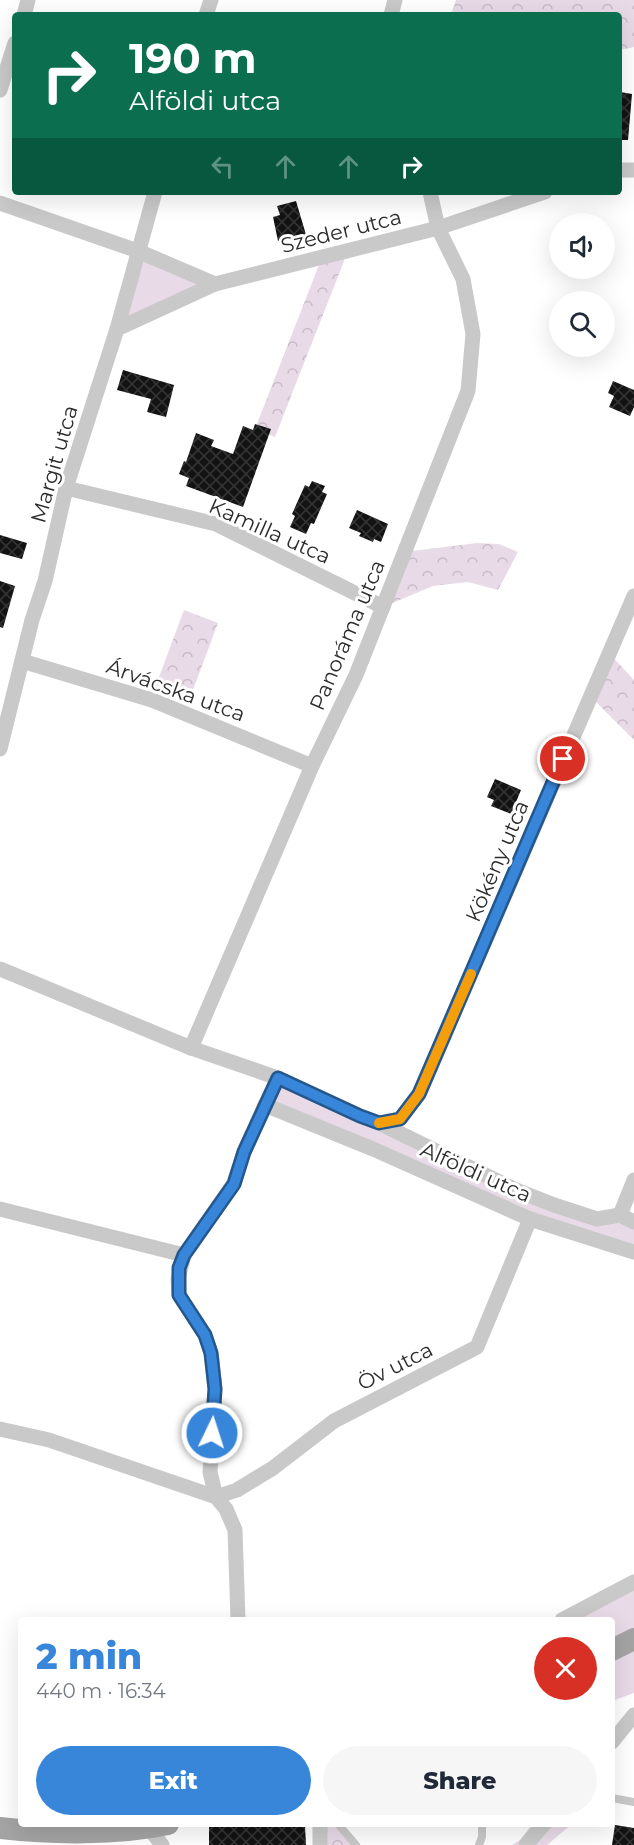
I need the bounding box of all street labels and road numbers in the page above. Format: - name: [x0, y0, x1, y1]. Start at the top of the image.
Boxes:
- street label: Szeder utca: [278, 204, 404, 258]
- street label: Margit utca: [25, 402, 83, 526]
- street label: Kamilla utca: [205, 493, 335, 569]
- street label: Panoráma utca: [304, 556, 390, 714]
- street label: Árvácska utca: [103, 653, 249, 727]
- street label: Kökény utca: [460, 796, 534, 926]
- street label: Alföldi utca: [417, 1137, 535, 1207]
- street label: Öv utca: [353, 1336, 437, 1396]

